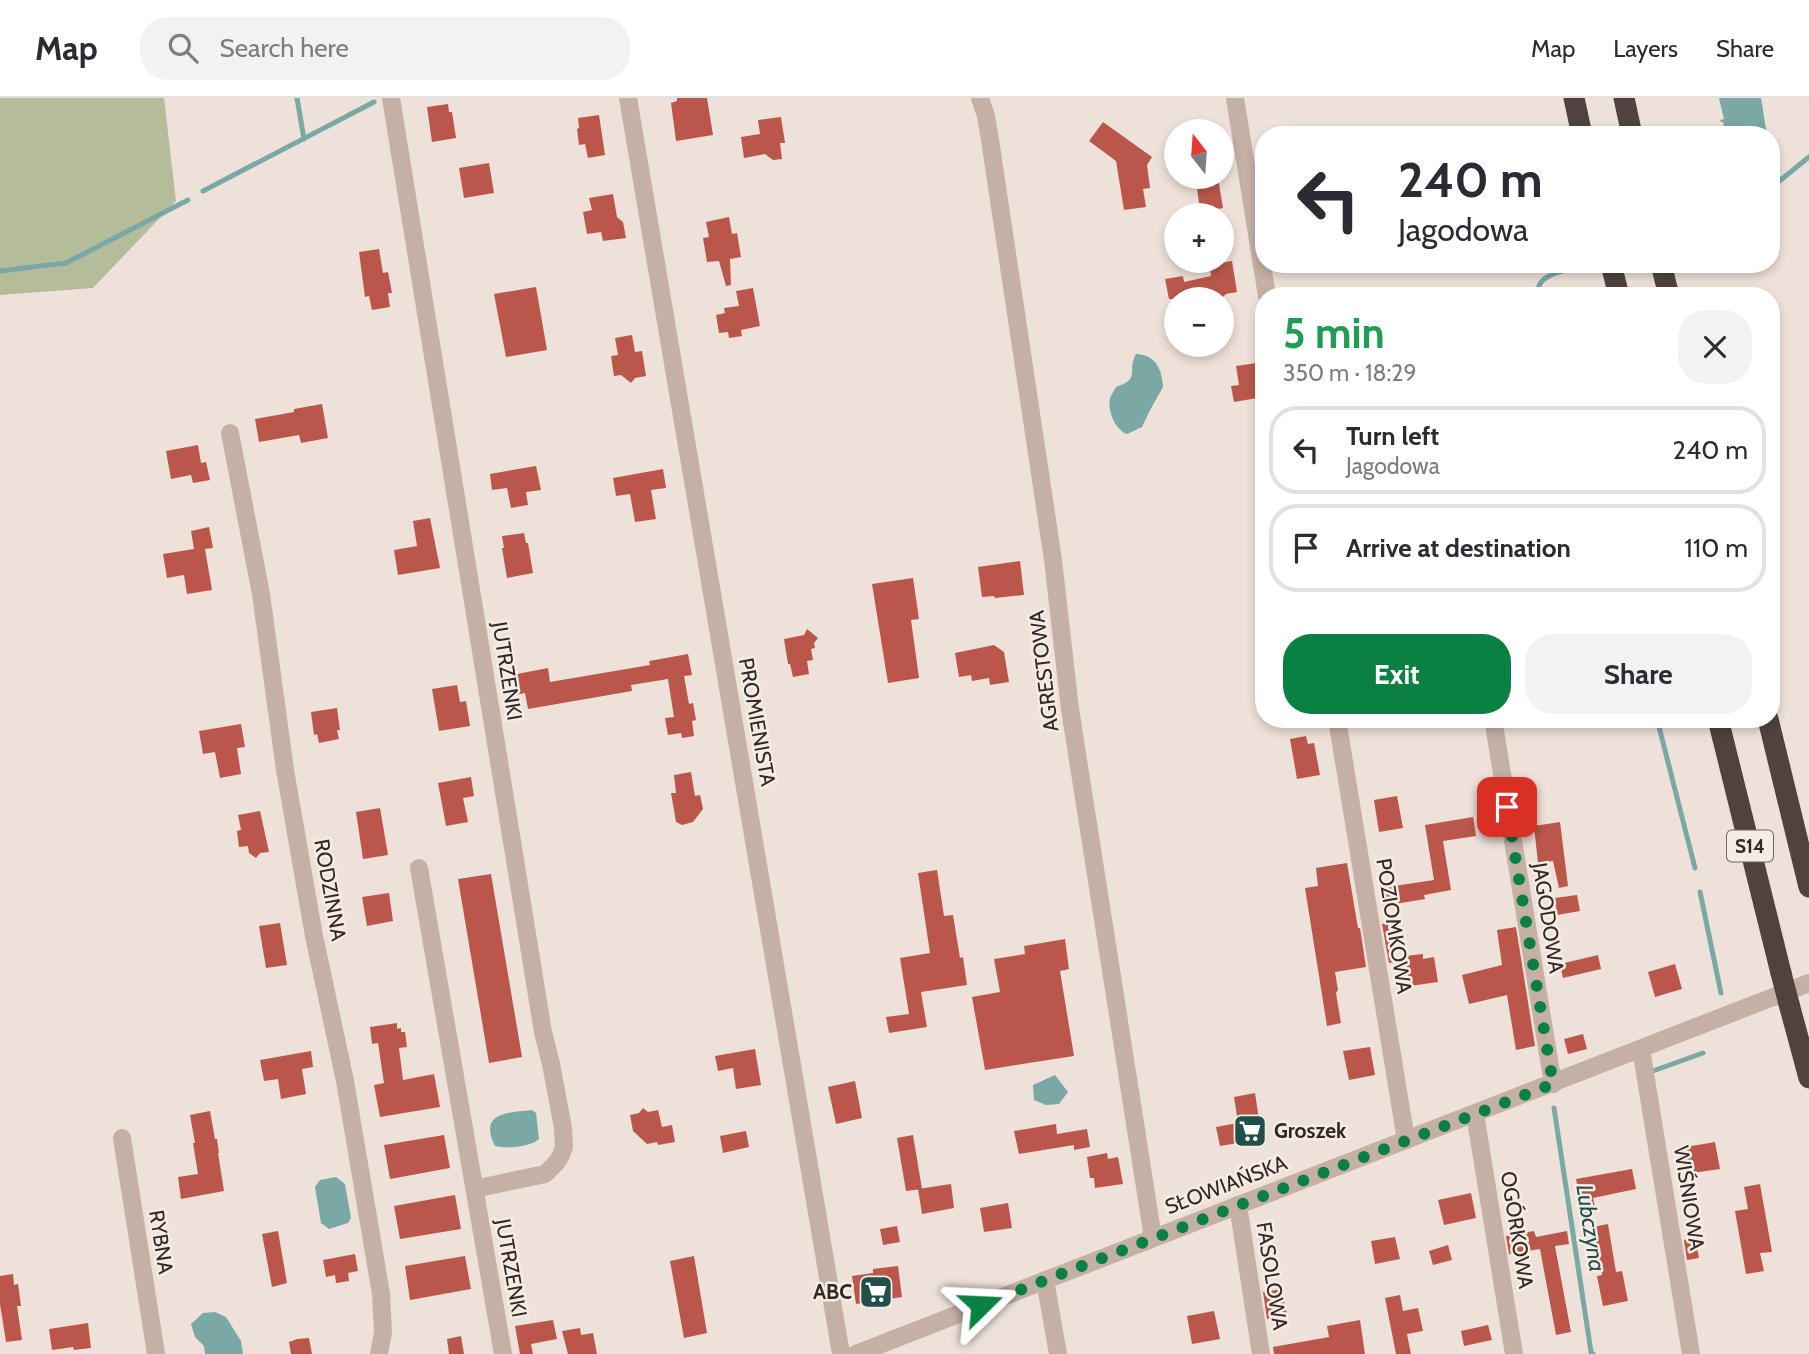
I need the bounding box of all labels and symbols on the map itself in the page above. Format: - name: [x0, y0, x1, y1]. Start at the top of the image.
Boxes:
- north arrow: [1164, 119, 1234, 189]
- street label: AGRESTOWA: [1024, 609, 1063, 733]
- street label: JUTRZENKI: [487, 619, 528, 722]
- street label: PROMIENISTA: [734, 656, 781, 788]
- pin: [1477, 777, 1537, 837]
- road number: S14: [1727, 831, 1773, 862]
- street label: RODZINNA: [309, 837, 352, 943]
- street label: POZIOMKOWA: [1371, 856, 1418, 996]
- street label: JAGODOWA: [1527, 860, 1570, 975]
- supermarket icon: Groszek: [1231, 1112, 1269, 1150]
- place label: Groszek: [1274, 1118, 1347, 1143]
- street label: WIŚNIOWA: [1669, 1144, 1710, 1252]
- street label: SŁOWIAŃSKA: [1161, 1150, 1290, 1219]
- street label: OGÓRKOWA: [1496, 1169, 1539, 1290]
- water label: Lubczyna: [1570, 1182, 1612, 1274]
- street label: RYBNA: [144, 1208, 179, 1276]
- street label: JUTRZENKI: [490, 1216, 532, 1319]
- street label: FASOLOWA: [1252, 1220, 1293, 1332]
- position arrow: [944, 1268, 1018, 1342]
- supermarket icon: ABC: [857, 1273, 895, 1311]
- place label: ABC: [813, 1279, 852, 1304]

